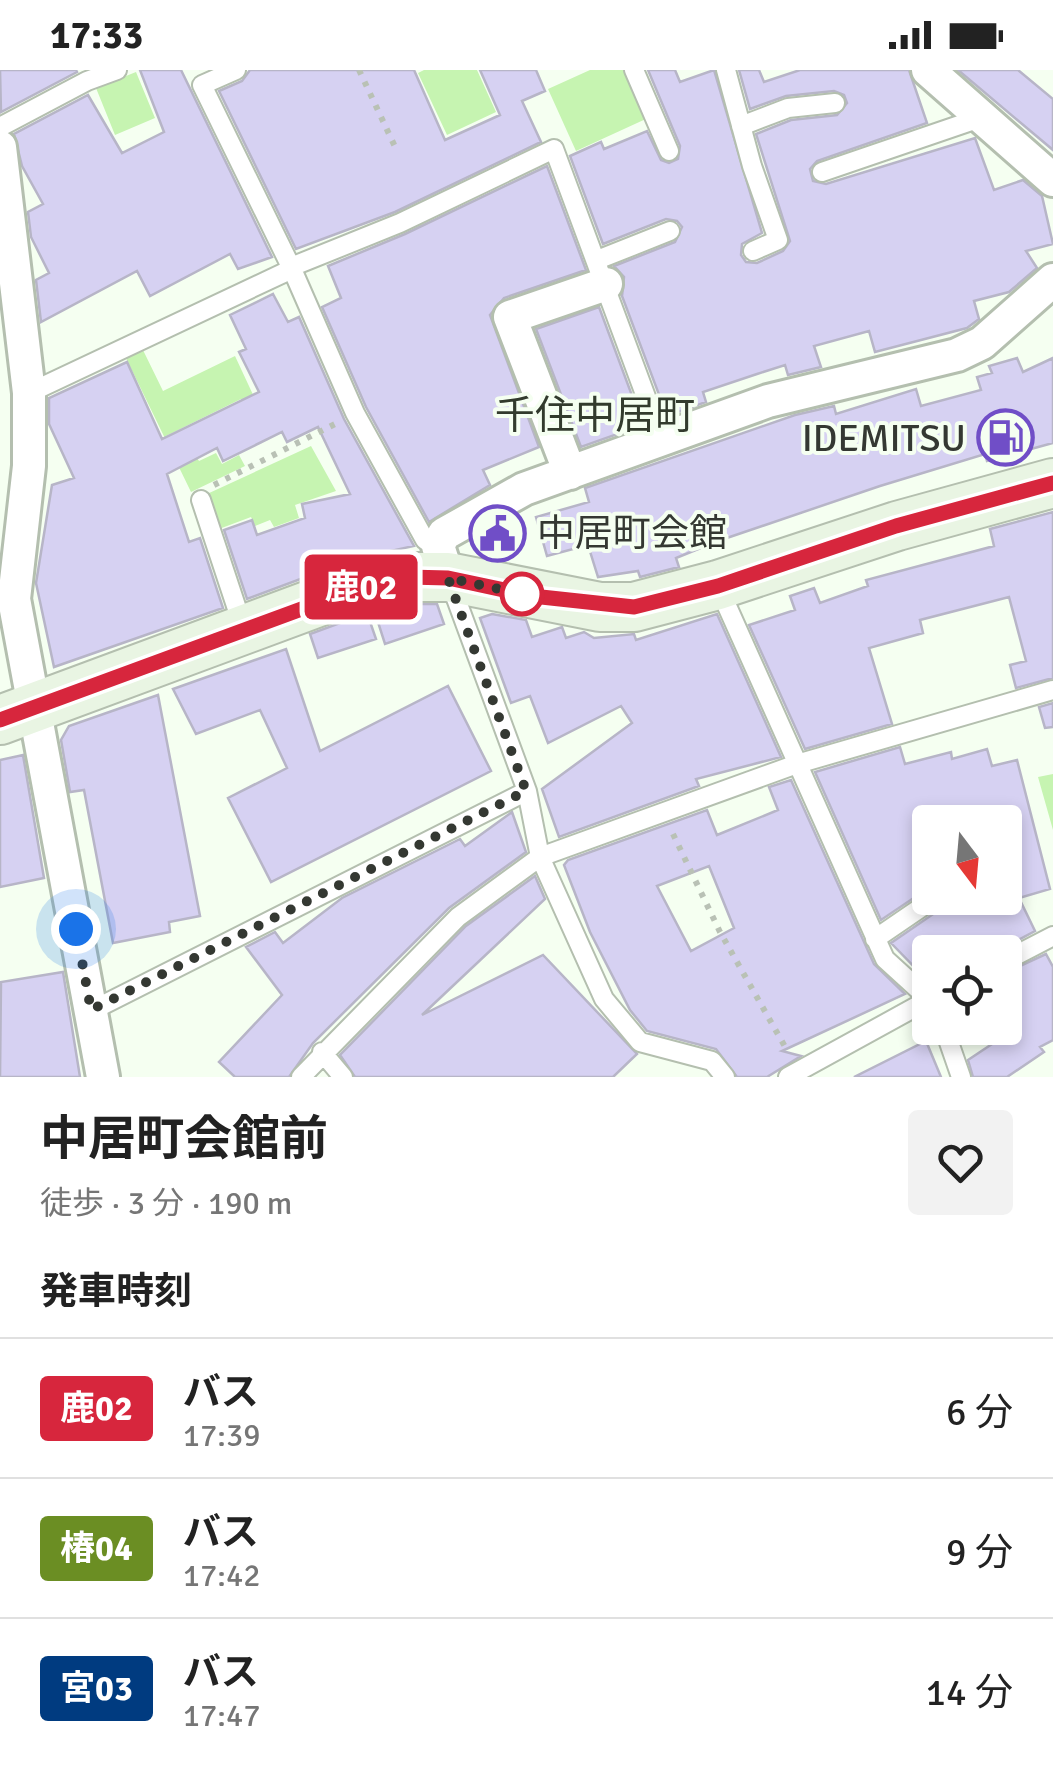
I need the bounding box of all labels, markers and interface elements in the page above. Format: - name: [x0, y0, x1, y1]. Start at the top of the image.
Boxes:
- text: 17:33: [50, 12, 143, 59]
- district label: 千住中居町: [495, 391, 695, 441]
- fuel station icon: IDEMITSU: [975, 408, 1035, 468]
- place label: IDEMITSU: [802, 415, 966, 462]
- public building icon: 中居町会館: [468, 503, 528, 563]
- place label: 中居町会館: [537, 510, 727, 557]
- line badge: 鹿02: [304, 554, 418, 620]
- text: 鹿02: [325, 566, 397, 609]
- unlabelled marker: [501, 573, 543, 615]
- north arrow: [912, 805, 1022, 915]
- map controls: [912, 805, 1022, 1045]
- your location: [51, 904, 101, 954]
- button: locate: [912, 935, 1022, 1045]
- text: 中居町会館前: [40, 1110, 328, 1169]
- button: heart: [908, 1110, 1013, 1215]
- text: 徒歩 · 3 分 · 190 m: [40, 1184, 292, 1223]
- text: 発車時刻: [40, 1268, 192, 1315]
- text: バス: [183, 1369, 259, 1416]
- text: 鹿02: [60, 1387, 133, 1430]
- text: 6 分: [946, 1389, 1013, 1436]
- text: 17:39: [183, 1416, 261, 1455]
- text: バス: [183, 1509, 259, 1556]
- text: 椿04: [60, 1527, 133, 1570]
- text: 9 分: [946, 1529, 1013, 1576]
- text: 17:42: [183, 1556, 261, 1595]
- text: バス: [183, 1649, 259, 1696]
- text: 宮03: [60, 1667, 133, 1710]
- text: 14 分: [926, 1669, 1013, 1716]
- text: 17:47: [183, 1696, 261, 1735]

